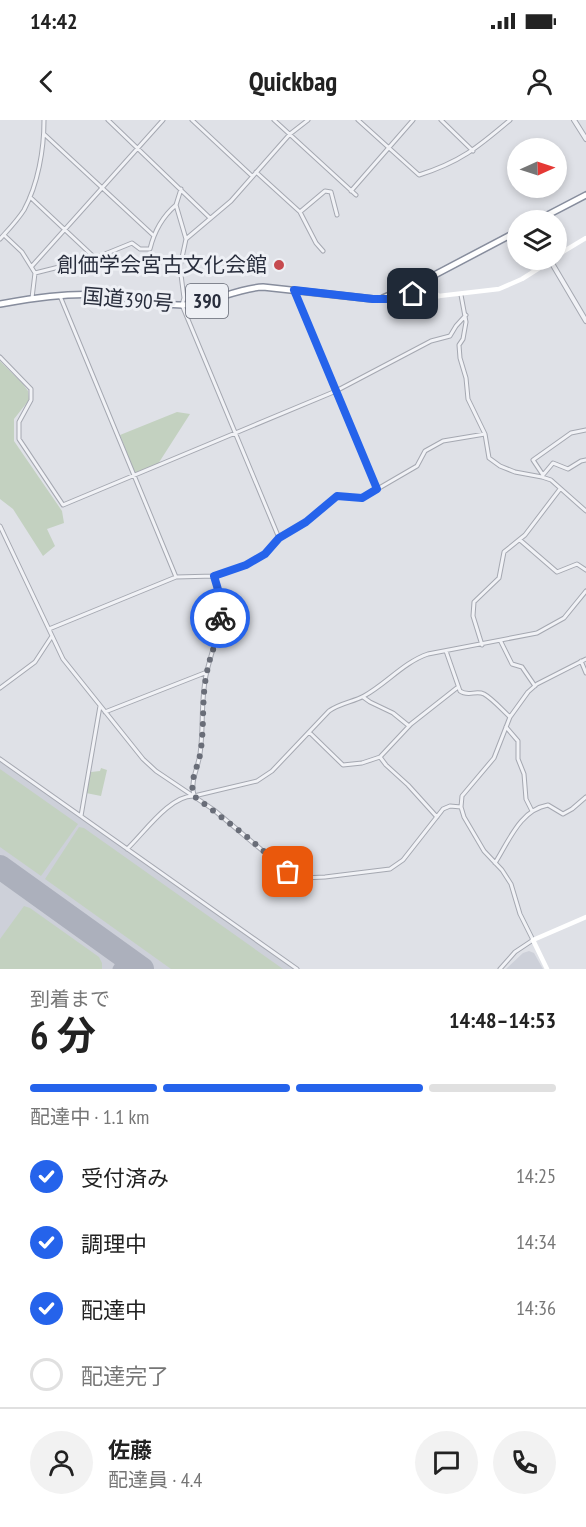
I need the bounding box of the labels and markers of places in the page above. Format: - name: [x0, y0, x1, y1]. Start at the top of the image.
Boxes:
- place label: 創価学会宮古文化会館: [57, 251, 267, 278]
- marker: 創価学会宮古文化会館: [272, 258, 286, 272]
- pin: [387, 268, 438, 319]
- pin: [262, 846, 313, 897]

